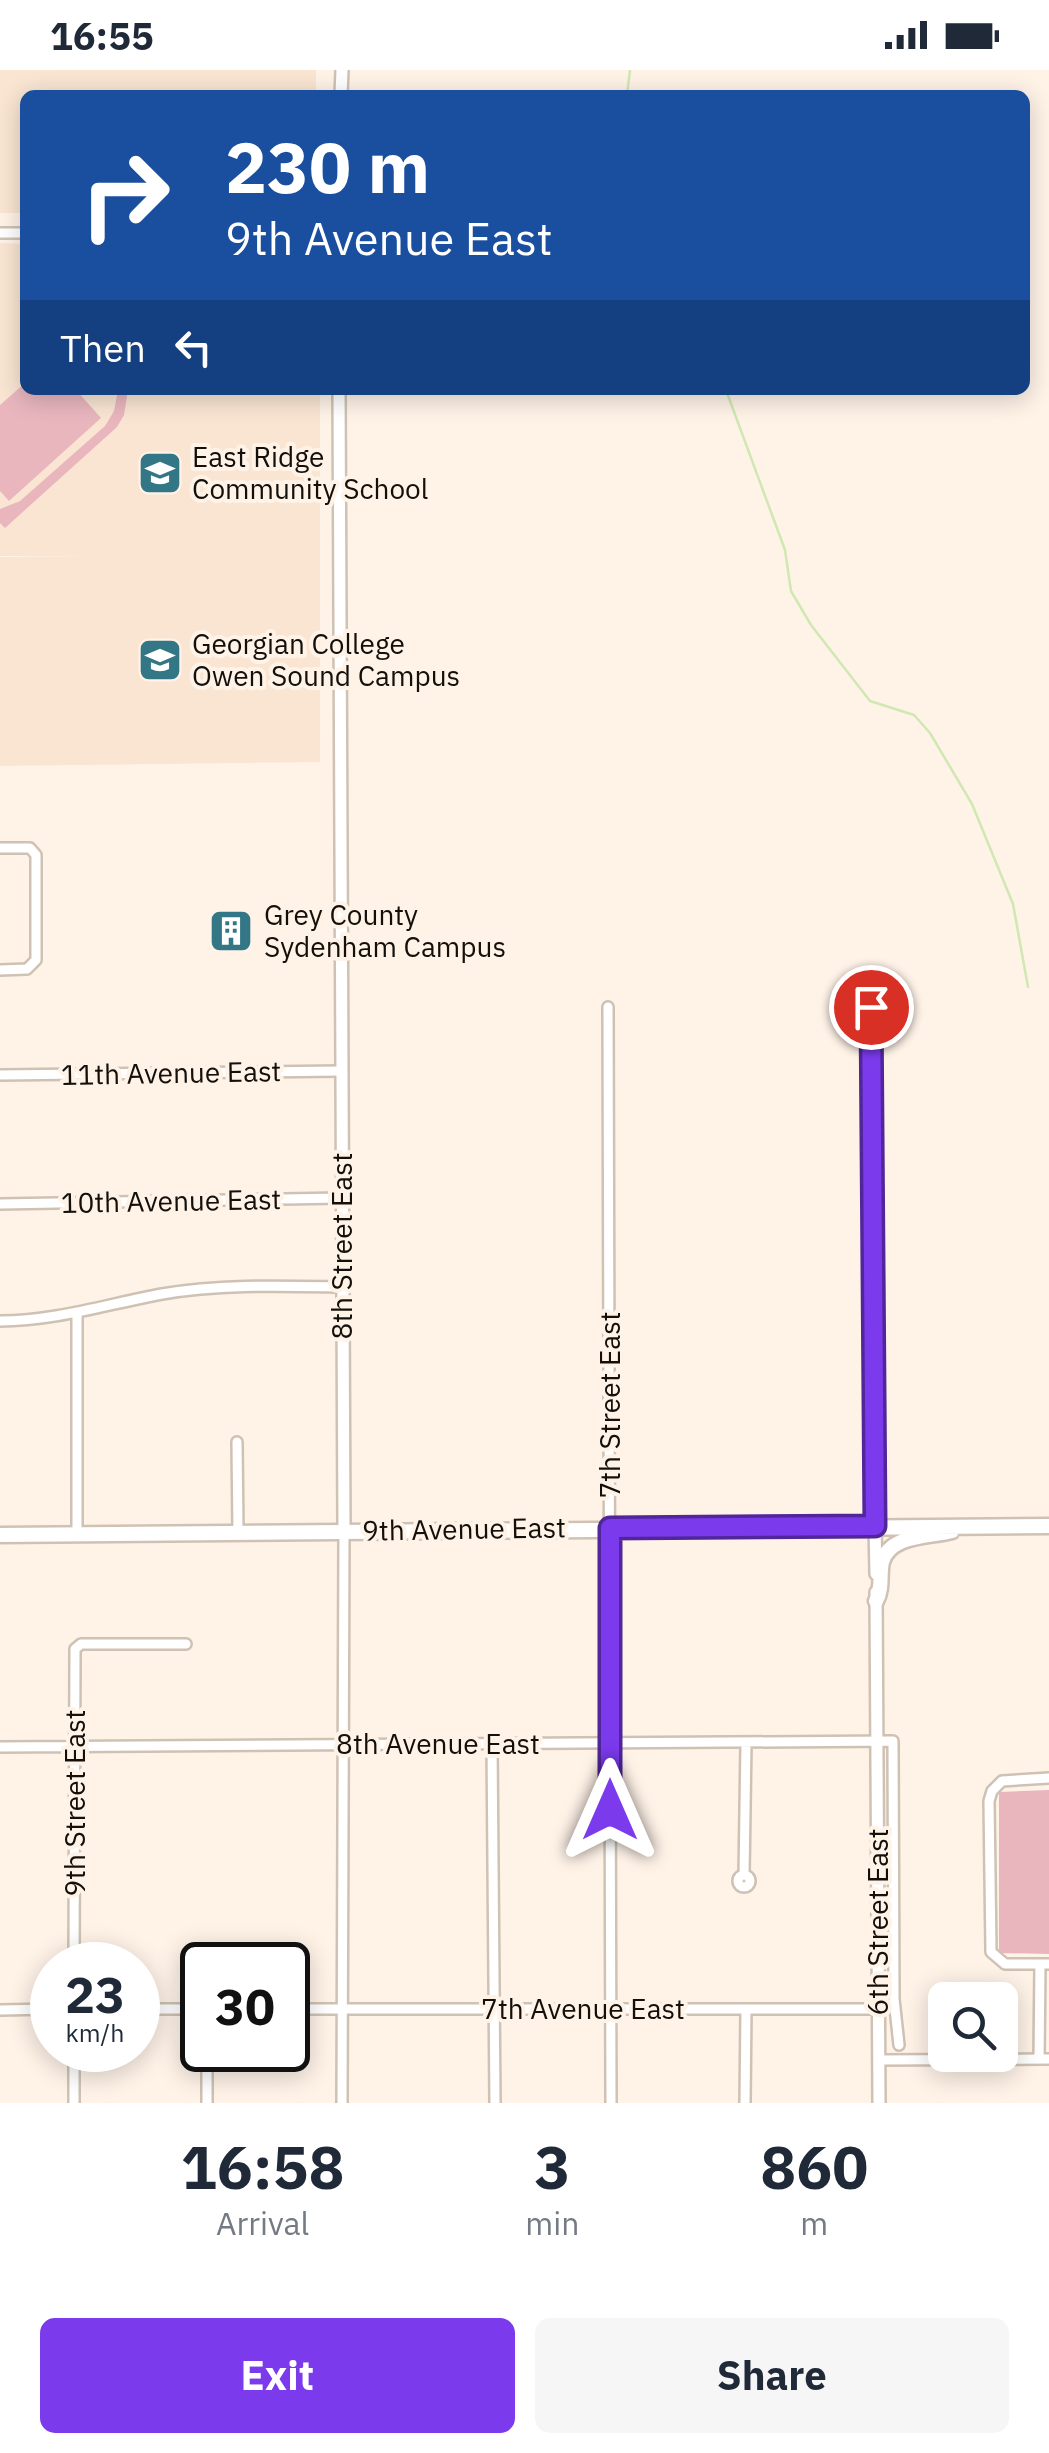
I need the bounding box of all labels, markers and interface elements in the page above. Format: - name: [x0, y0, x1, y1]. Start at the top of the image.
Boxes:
- text: 16:55: [50, 11, 154, 60]
- text: 230 m: [225, 121, 430, 212]
- icon: right: [60, 130, 190, 260]
- text: 9th Avenue East: [225, 209, 553, 267]
- icon: left: [166, 320, 221, 375]
- text: Then: [60, 323, 146, 372]
- place label: East Ridge Community School: [192, 438, 428, 507]
- school or university icon: East Ridge Community School: [137, 450, 183, 496]
- place label: Georgian College Owen Sound Campus: [192, 625, 460, 694]
- school or university icon: Georgian College Owen Sound Campus: [137, 637, 183, 683]
- place label: Grey County Sydenham Campus: [264, 896, 506, 965]
- building icon: Grey County Sydenham Campus: [208, 908, 254, 954]
- pin: [829, 965, 914, 1050]
- icon: arrive: [844, 980, 899, 1035]
- street label: 11th Avenue East: [60, 1052, 282, 1093]
- street label: 8th Street East: [323, 1152, 360, 1340]
- street label: 10th Avenue East: [60, 1180, 282, 1221]
- street label: 7th Street East: [591, 1311, 628, 1499]
- street label: 9th Avenue East: [362, 1508, 566, 1549]
- street label: 9th Street East: [56, 1709, 93, 1897]
- street label: 8th Avenue East: [336, 1725, 540, 1762]
- position arrow: [558, 1758, 662, 1862]
- street label: 6th Street East: [859, 1828, 896, 2016]
- speed limit sign: 30: [180, 1942, 310, 2072]
- text: 23: [65, 1962, 125, 2027]
- map controls: [928, 1982, 1018, 2072]
- button: search: [928, 1982, 1018, 2072]
- street label: 7th Avenue East: [481, 1990, 685, 2027]
- text: km/h: [66, 2016, 124, 2049]
- text: 16:58: [181, 2127, 345, 2206]
- text: 3: [534, 2127, 570, 2206]
- text: 860: [760, 2127, 868, 2206]
- text: Arrival: [216, 2202, 309, 2244]
- text: min: [525, 2202, 579, 2244]
- text: m: [800, 2202, 828, 2244]
- button: Exit: [40, 2318, 515, 2433]
- button: Share: [535, 2318, 1009, 2433]

